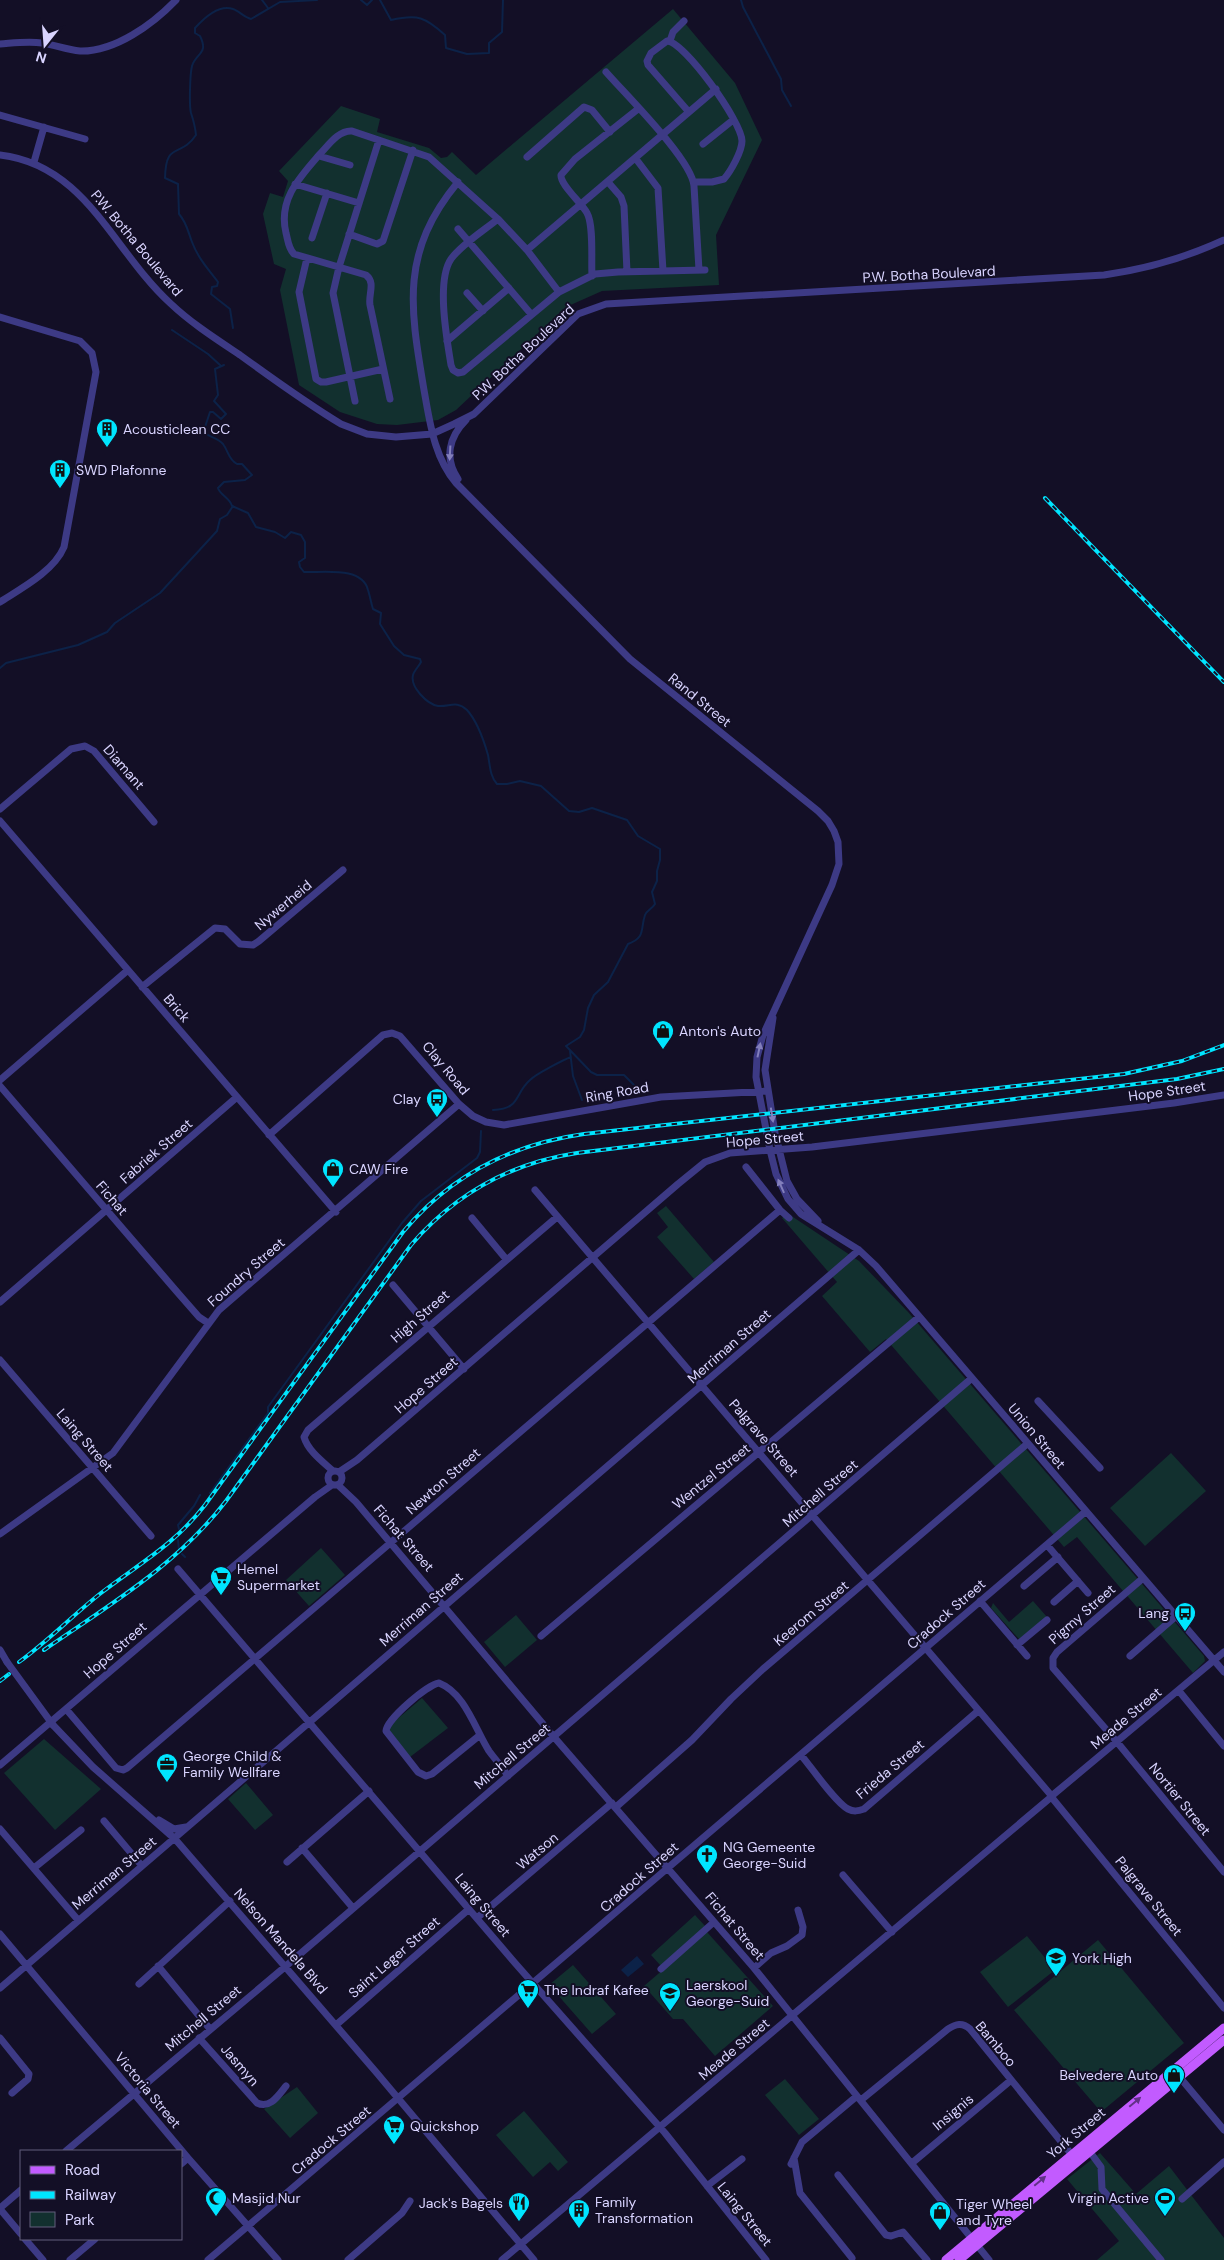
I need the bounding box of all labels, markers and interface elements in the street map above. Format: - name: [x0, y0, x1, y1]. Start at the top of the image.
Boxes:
- north arrow: [20, 20, 70, 70]
- text: N: [34, 47, 49, 68]
- street label: P.W. Botha Boulevard: [87, 186, 187, 300]
- street label: P.W. Botha Boulevard: [862, 262, 996, 286]
- street label: P.W. Botha Boulevard: [468, 300, 578, 404]
- building icon: Acousticlean CC: [95, 417, 119, 448]
- place label: Acousticlean CC: [123, 420, 230, 438]
- one-way arrow: [446, 445, 454, 461]
- building icon: SWD Plafonne: [48, 458, 72, 489]
- place label: SWD Plafonne: [76, 461, 167, 479]
- street label: Rand Street: [665, 669, 735, 731]
- street label: Diamant: [99, 741, 149, 793]
- street label: Nywerheid: [251, 876, 315, 934]
- street label: Brick: [160, 990, 194, 1026]
- shop icon: Anton's Auto: [651, 1019, 675, 1050]
- place label: Anton's Auto: [679, 1022, 761, 1040]
- street label: Clay Road: [418, 1037, 474, 1099]
- one-way arrow: [755, 1043, 763, 1058]
- street label: Hope Street: [1127, 1077, 1207, 1105]
- street label: Ring Road: [584, 1078, 650, 1106]
- bus stop icon: Clay: [425, 1087, 449, 1118]
- place label: Clay: [393, 1090, 421, 1108]
- one-way arrow: [769, 1107, 777, 1123]
- street label: Fabriek Street: [116, 1115, 196, 1187]
- street label: Hope Street: [725, 1127, 805, 1151]
- shop icon: CAW Fire: [321, 1157, 345, 1188]
- place label: CAW Fire: [349, 1160, 408, 1178]
- street label: Fichat: [92, 1177, 132, 1219]
- one-way arrow: [777, 1179, 785, 1193]
- street label: Foundry Street: [204, 1233, 288, 1311]
- street label: High Street: [387, 1286, 453, 1346]
- street label: Merriman Street: [683, 1305, 775, 1387]
- street label: Hope Street: [391, 1353, 461, 1417]
- street label: Palgrave Street: [725, 1395, 803, 1481]
- street label: Union Street: [1004, 1399, 1070, 1473]
- street label: Laing Street: [53, 1405, 117, 1475]
- street label: Wentzel Street: [668, 1439, 754, 1513]
- street label: Newton Street: [402, 1444, 484, 1518]
- street label: Mitchell Street: [779, 1455, 861, 1531]
- street label: Fichat Street: [370, 1501, 438, 1575]
- place label: Hemel Supermarket: [237, 1560, 320, 1594]
- supermarket icon: Hemel Supermarket: [209, 1565, 233, 1596]
- street label: Merriman Street: [375, 1568, 467, 1650]
- street label: Cradock Street: [903, 1575, 989, 1653]
- street label: Keerom Street: [770, 1576, 852, 1650]
- street label: Pigmy Street: [1045, 1580, 1119, 1648]
- bus stop icon: Lang: [1173, 1601, 1197, 1632]
- place label: Lang: [1138, 1604, 1169, 1622]
- street label: Hope Street: [80, 1618, 150, 1682]
- street label: Meade Street: [1087, 1683, 1165, 1753]
- street label: Mitchell Street: [470, 1719, 554, 1793]
- street label: Frieda Street: [852, 1735, 928, 1803]
- place label: George Child & Family Wellfare: [183, 1747, 281, 1781]
- office icon: George Child & Family Wellfare: [155, 1752, 179, 1783]
- street label: Nortier Street: [1145, 1759, 1215, 1839]
- street label: Watson: [512, 1828, 562, 1874]
- street label: Merriman Street: [68, 1832, 160, 1914]
- street label: Cradock Street: [596, 1838, 682, 1916]
- place label: NG Gemeente George-Suid: [723, 1838, 815, 1872]
- church icon: NG Gemeente George-Suid: [695, 1843, 719, 1874]
- street label: Palgrave Street: [1111, 1853, 1187, 1939]
- street label: Laing Street: [451, 1869, 515, 1941]
- street label: Nelson Mandela Blvd: [230, 1885, 332, 1997]
- street label: Fichat Street: [701, 1888, 769, 1964]
- street label: Saint Leger Street: [345, 1912, 443, 2002]
- school or university icon: York High: [1044, 1946, 1068, 1977]
- place label: York High: [1072, 1949, 1132, 1967]
- place label: Laerskool George-Suid: [686, 1976, 769, 2010]
- supermarket icon: The Indraf Kafee: [516, 1978, 540, 2009]
- street label: Mitchell Street: [161, 1981, 245, 2055]
- place label: The Indraf Kafee: [544, 1981, 649, 1999]
- school or university icon: Laerskool George-Suid: [658, 1981, 682, 2012]
- street label: Meade Street: [695, 2014, 773, 2084]
- street label: Bamboo: [972, 2018, 1020, 2070]
- street label: Jasmyn: [217, 2040, 263, 2090]
- street label: Victoria Street: [111, 2048, 185, 2132]
- shop icon: Belvedere Auto: [1162, 2063, 1186, 2094]
- place label: Belvedere Auto: [1059, 2066, 1158, 2084]
- street label: Insignis: [929, 2090, 977, 2134]
- one-way arrow: [1129, 2097, 1141, 2108]
- street label: Cradock Street: [288, 2101, 374, 2179]
- street label: York Street: [1043, 2103, 1109, 2163]
- supermarket icon: Quickshop: [382, 2114, 406, 2145]
- place label: Quickshop: [410, 2117, 479, 2135]
- legend: [20, 2150, 182, 2240]
- text: Road: [65, 2160, 100, 2180]
- one-way arrow: [1033, 2176, 1046, 2187]
- street label: Laing Street: [714, 2178, 776, 2250]
- text: Railway: [65, 2185, 117, 2205]
- mosque icon: Masjid Nur: [204, 2186, 228, 2217]
- sports icon: Virgin Active: [1153, 2186, 1177, 2217]
- place label: Masjid Nur: [232, 2189, 301, 2207]
- place label: Virgin Active: [1068, 2189, 1149, 2207]
- restaurant icon: Jack's Bagels: [507, 2191, 531, 2222]
- place label: Family Transformation: [595, 2193, 693, 2227]
- place label: Jack's Bagels: [419, 2194, 503, 2212]
- place label: Tiger Wheel and Tyre: [956, 2195, 1032, 2229]
- building icon: Family Transformation: [567, 2198, 591, 2229]
- shop icon: Tiger Wheel and Tyre: [928, 2200, 952, 2231]
- text: Park: [65, 2210, 95, 2230]

